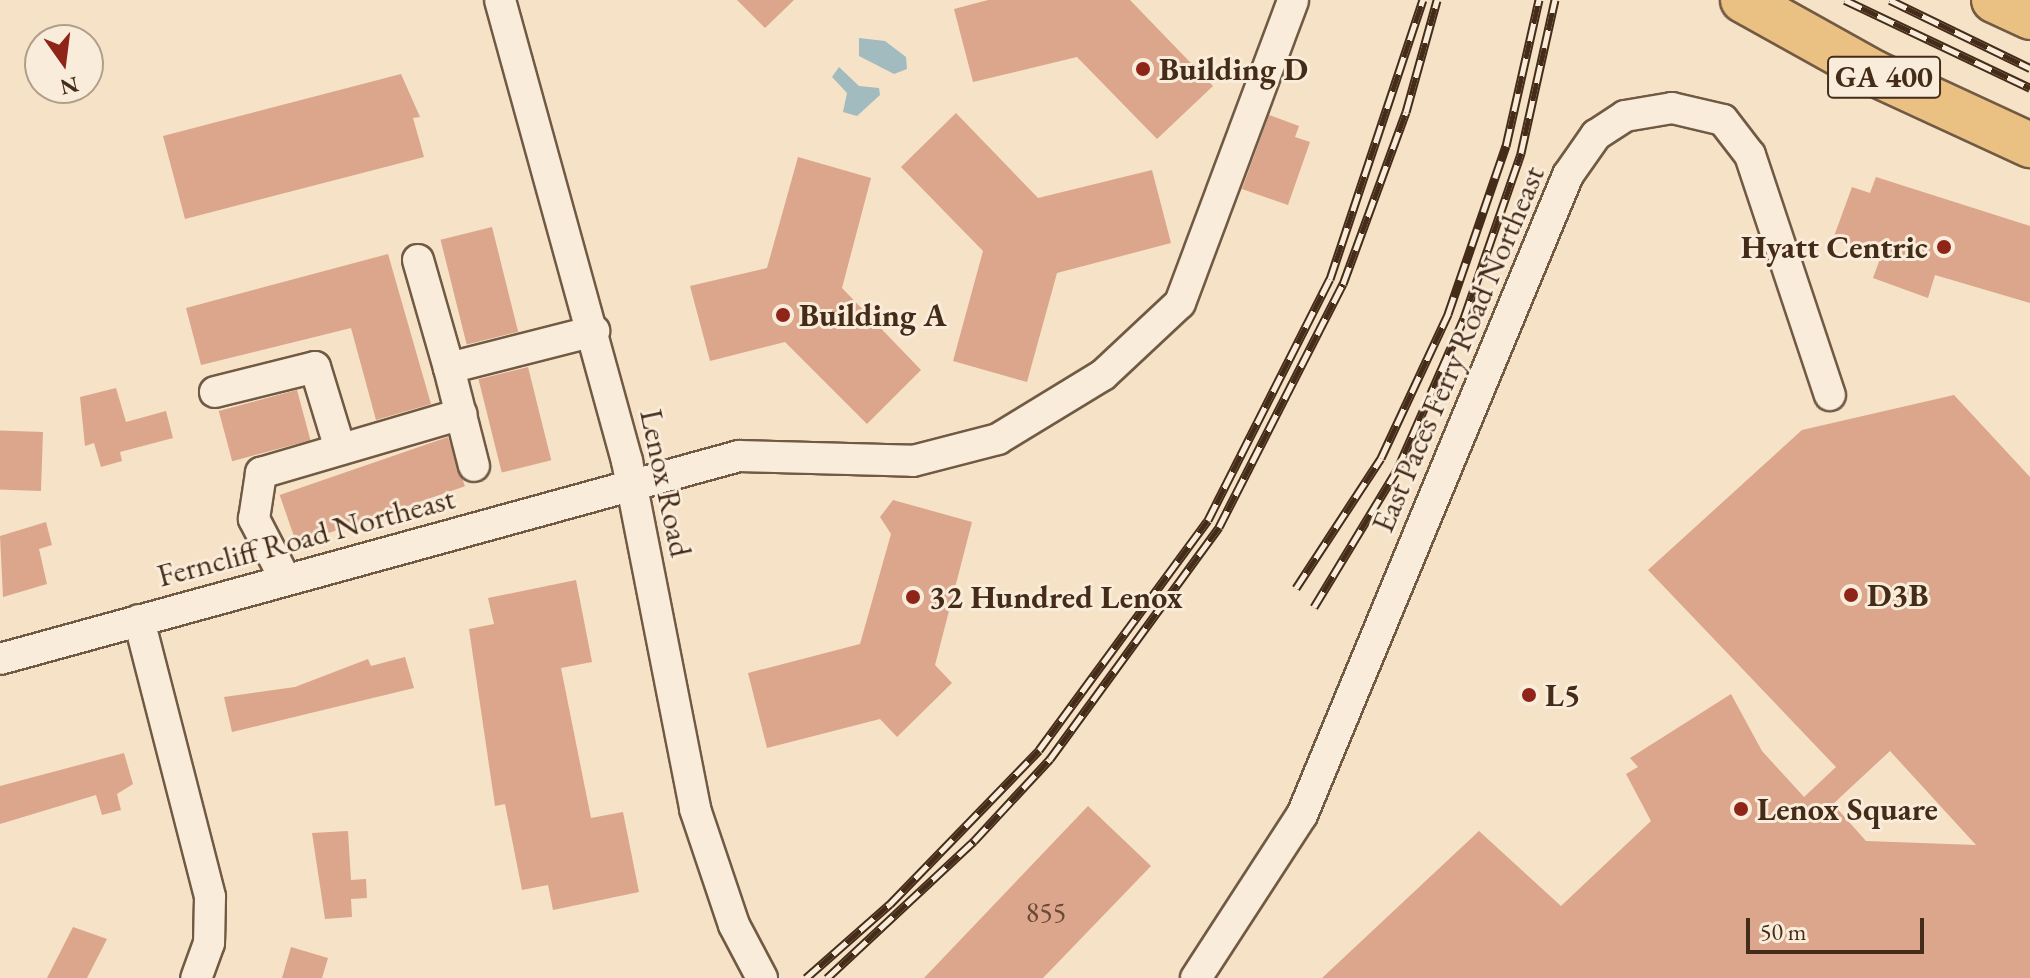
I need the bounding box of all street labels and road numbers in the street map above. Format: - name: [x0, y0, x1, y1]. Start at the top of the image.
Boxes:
- road number: GA 400: [1826, 51, 1942, 103]
- street label: East Paces Ferry Road Northeast: [1363, 160, 1553, 538]
- street label: Lenox Road: [632, 406, 700, 560]
- street label: Ferncliff Road Northeast: [153, 479, 459, 595]

